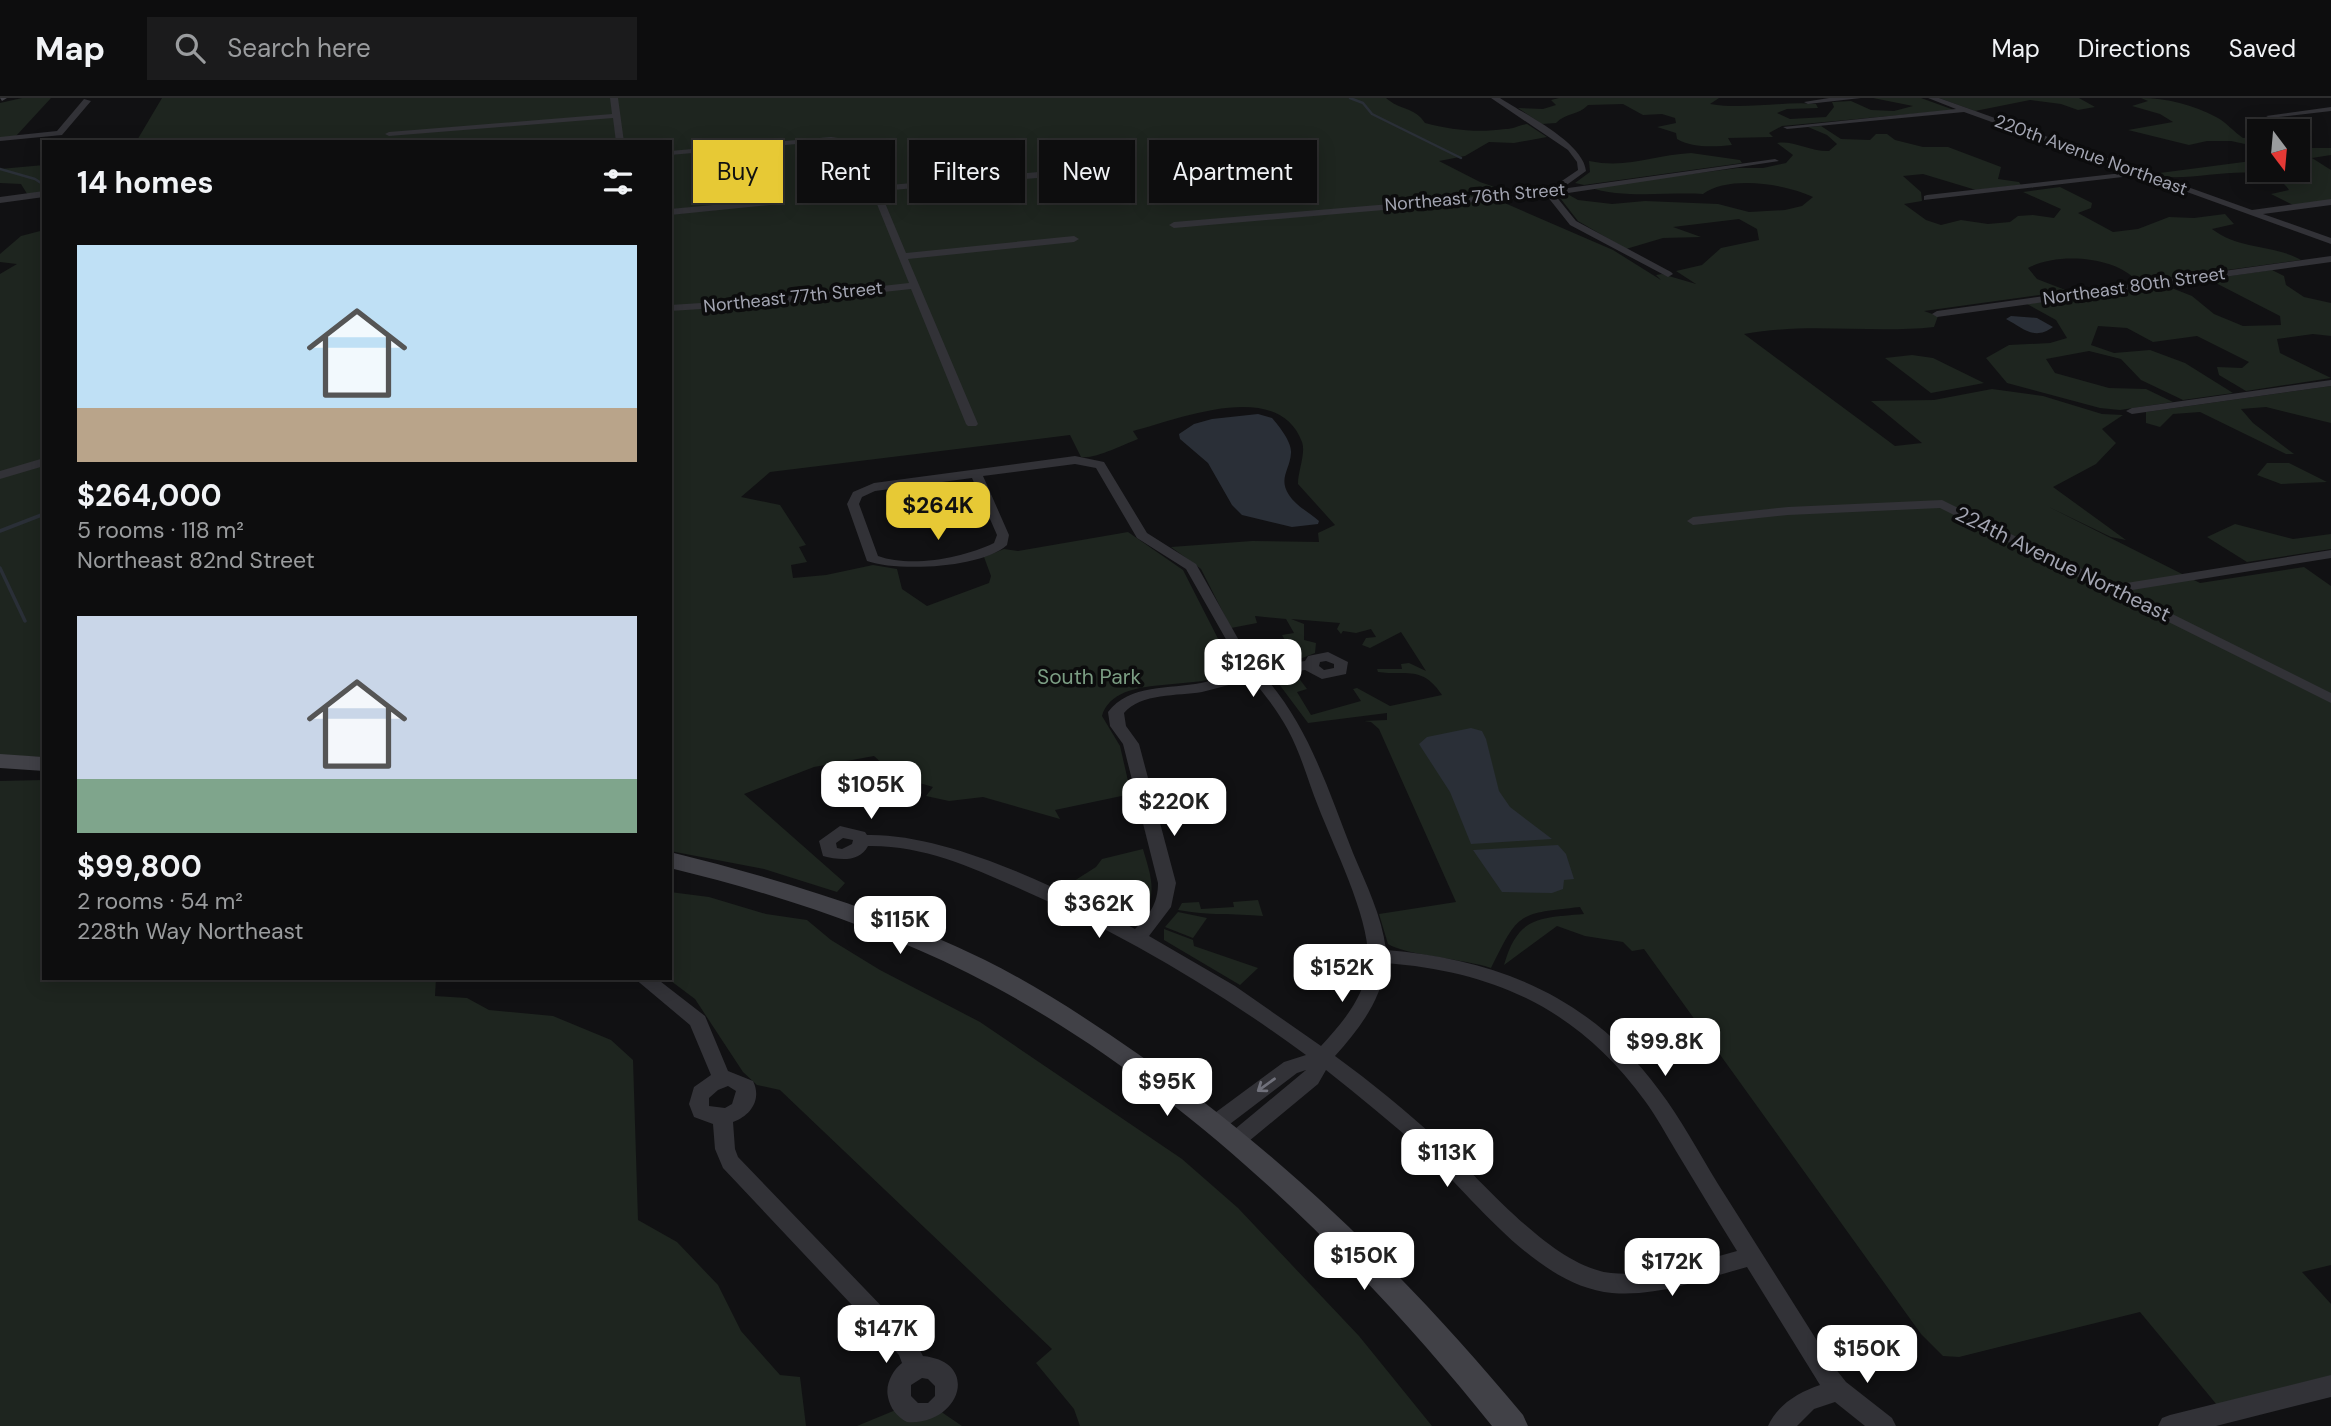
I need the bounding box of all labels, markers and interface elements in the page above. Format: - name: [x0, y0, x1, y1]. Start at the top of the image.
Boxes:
- search box: [147, 17, 637, 80]
- text: Map: [35, 27, 105, 70]
- icon: search: [171, 29, 209, 67]
- text: Search here: [227, 31, 371, 65]
- text: Map: [1992, 33, 2040, 64]
- text: Directions: [2078, 33, 2191, 64]
- text: Saved: [2229, 33, 2296, 64]
- street label: 220th Avenue Northeast: [1991, 109, 2191, 201]
- north arrow: [2247, 119, 2310, 182]
- map controls: [2247, 119, 2310, 182]
- chip: Buy: [693, 140, 783, 203]
- chip: Rent: [797, 140, 895, 203]
- chip: Filters: [909, 140, 1025, 203]
- chip: New: [1039, 140, 1135, 203]
- chip: Apartment: [1149, 140, 1317, 203]
- text: 14 homes: [77, 163, 214, 202]
- icon: filters: [599, 163, 637, 201]
- street label: Northeast 76th Street: [1384, 177, 1566, 217]
- street label: Northeast 80th Street: [2041, 261, 2227, 311]
- street label: Northeast 77th Street: [702, 276, 884, 318]
- icon: home: [294, 290, 420, 416]
- text: $264,000: [77, 476, 222, 515]
- pin: $264K: [889, 482, 987, 542]
- text: $264K: [902, 490, 974, 520]
- street label: 224th Avenue Northeast: [1951, 500, 2175, 628]
- text: 5 rooms · 118 m²: [77, 515, 244, 545]
- text: Northeast 82nd Street: [77, 545, 315, 575]
- pin: $126K: [1204, 640, 1302, 699]
- text: $126K: [1220, 647, 1286, 677]
- icon: home: [294, 661, 420, 787]
- park label: South Park: [1037, 663, 1141, 691]
- pin: $105K: [822, 762, 920, 821]
- text: $105K: [837, 769, 905, 799]
- pin: $220K: [1125, 778, 1223, 838]
- text: $220K: [1138, 786, 1210, 816]
- text: $99,800: [77, 847, 202, 886]
- pin: $362K: [1050, 880, 1148, 940]
- text: 2 rooms · 54 m²: [77, 886, 243, 916]
- text: $362K: [1064, 888, 1134, 918]
- pin: $115K: [851, 896, 949, 956]
- text: $115K: [870, 904, 930, 934]
- text: 228th Way Northeast: [77, 916, 304, 946]
- pin: $152K: [1293, 944, 1391, 1004]
- text: $152K: [1310, 952, 1374, 982]
- pin: $99.8K: [1608, 1018, 1722, 1078]
- text: $99.8K: [1626, 1026, 1704, 1056]
- pin: $95K: [1126, 1058, 1208, 1118]
- text: $95K: [1138, 1066, 1196, 1096]
- one-way arrow: [1256, 1077, 1275, 1092]
- pin: $113K: [1398, 1130, 1496, 1189]
- text: $113K: [1417, 1137, 1477, 1167]
- pin: $150K: [1315, 1232, 1413, 1292]
- pin: $172K: [1623, 1238, 1721, 1298]
- text: $150K: [1330, 1240, 1398, 1270]
- text: $172K: [1641, 1246, 1703, 1276]
- pin: $147K: [837, 1306, 935, 1365]
- text: $147K: [854, 1313, 918, 1343]
- pin: $150K: [1818, 1326, 1916, 1385]
- text: $150K: [1833, 1333, 1901, 1363]

